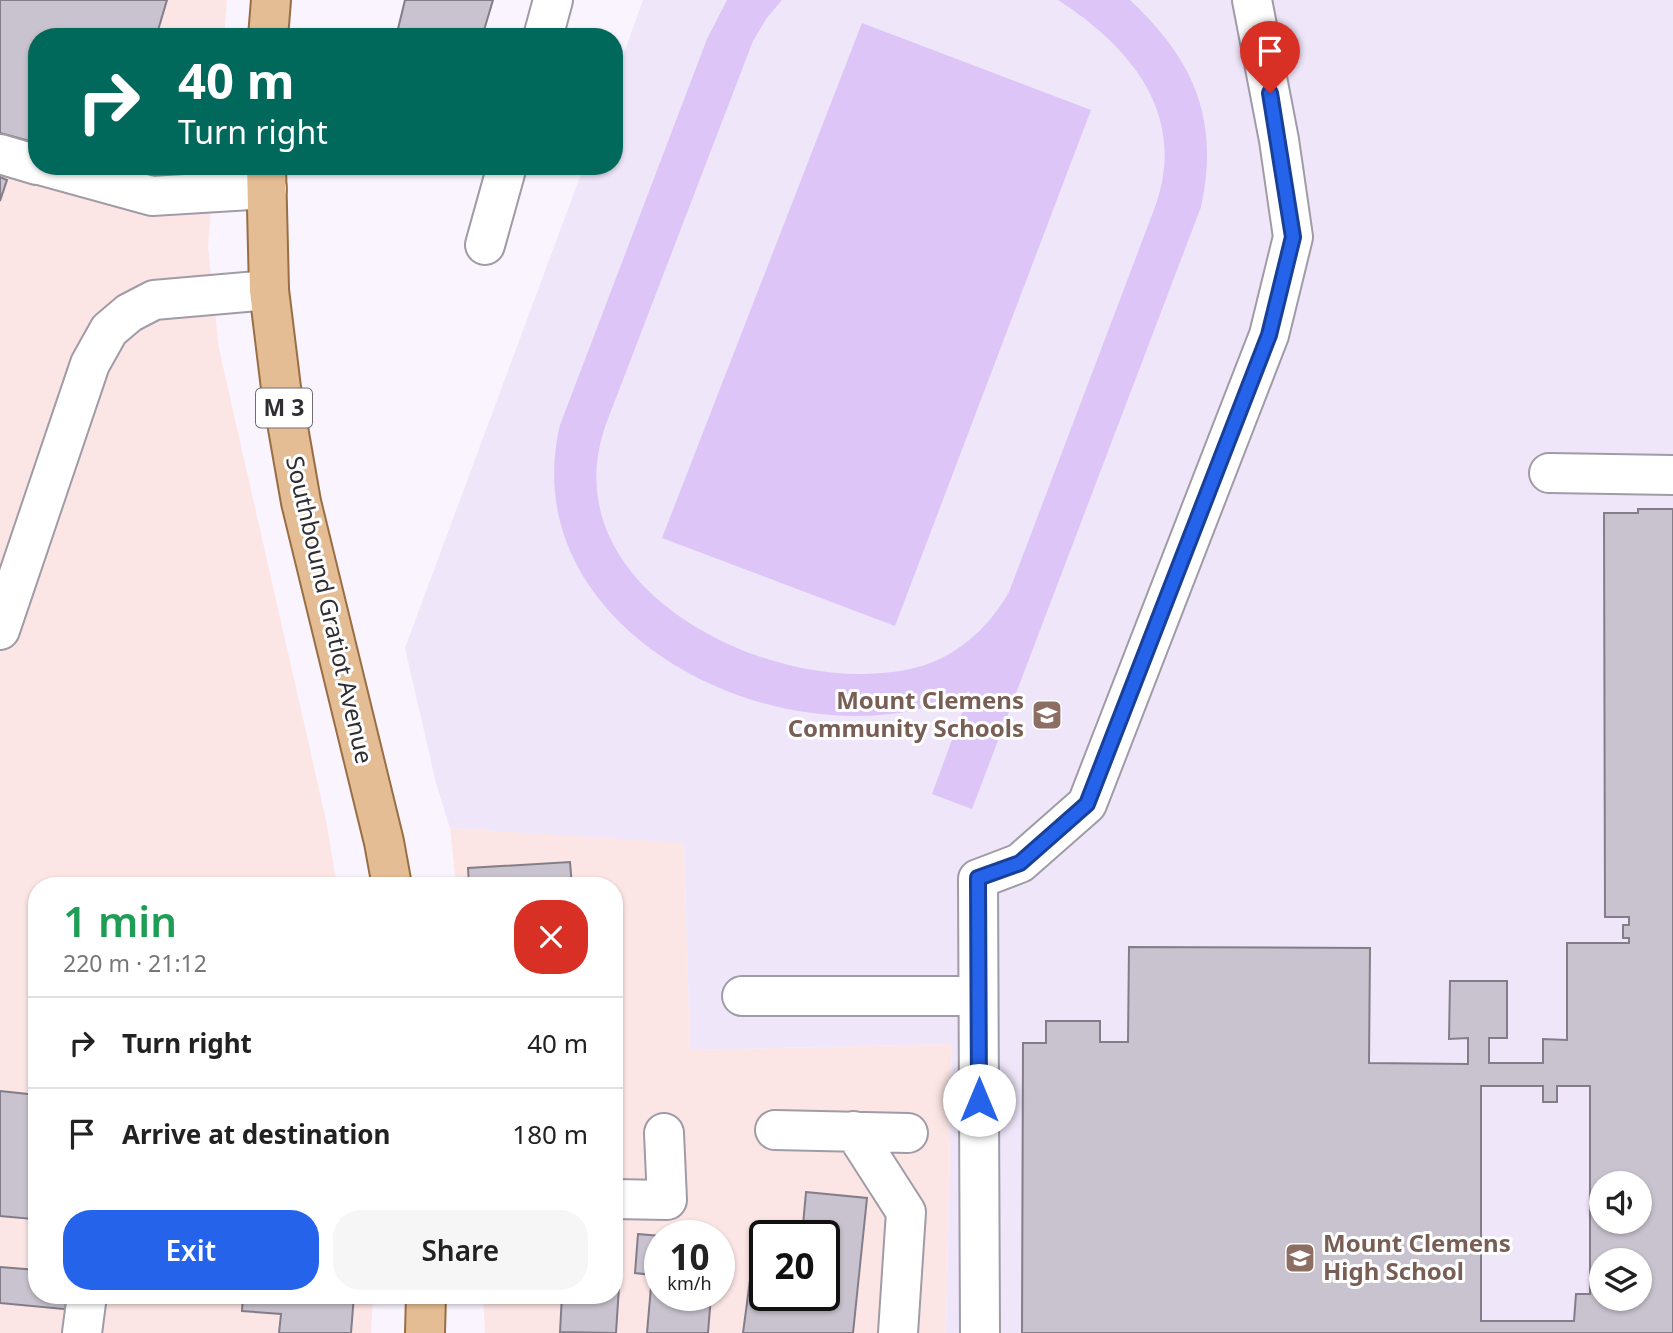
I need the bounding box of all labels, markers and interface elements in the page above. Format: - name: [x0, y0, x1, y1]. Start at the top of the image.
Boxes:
- pin: [1240, 21, 1300, 93]
- icon: arrive: [1251, 32, 1289, 70]
- text: 40 m: [178, 47, 295, 113]
- icon: right: [63, 56, 154, 147]
- text: Turn right: [178, 110, 328, 153]
- road number: M 3: [256, 388, 312, 428]
- street label: Southbound Gratiot Avenue: [279, 453, 382, 767]
- place label: Mount Clemens Community Schools: [788, 683, 1024, 744]
- school or university icon: Mount Clemens Community Schools: [1030, 698, 1064, 732]
- text: 1 min: [63, 892, 177, 949]
- button: close: [514, 900, 588, 974]
- text: 220 m · 21:12: [63, 947, 207, 979]
- icon: right: [63, 1024, 101, 1062]
- text: Turn right: [122, 1025, 252, 1061]
- text: 40 m: [527, 1025, 588, 1061]
- position arrow: [942, 1063, 1016, 1137]
- icon: arrive: [63, 1115, 101, 1153]
- text: Arrive at destination: [122, 1116, 391, 1152]
- text: 180 m: [512, 1116, 588, 1152]
- map controls: [1589, 1171, 1652, 1311]
- button: sound: [1589, 1171, 1652, 1234]
- button: Exit: [63, 1210, 319, 1290]
- button: Share: [333, 1210, 588, 1290]
- speed limit sign: 20: [749, 1220, 840, 1311]
- place label: Mount Clemens High School: [1323, 1226, 1511, 1287]
- text: 10: [669, 1233, 710, 1280]
- school or university icon: Mount Clemens High School: [1283, 1241, 1317, 1275]
- button: layers: [1589, 1248, 1652, 1311]
- text: km/h: [667, 1271, 712, 1295]

